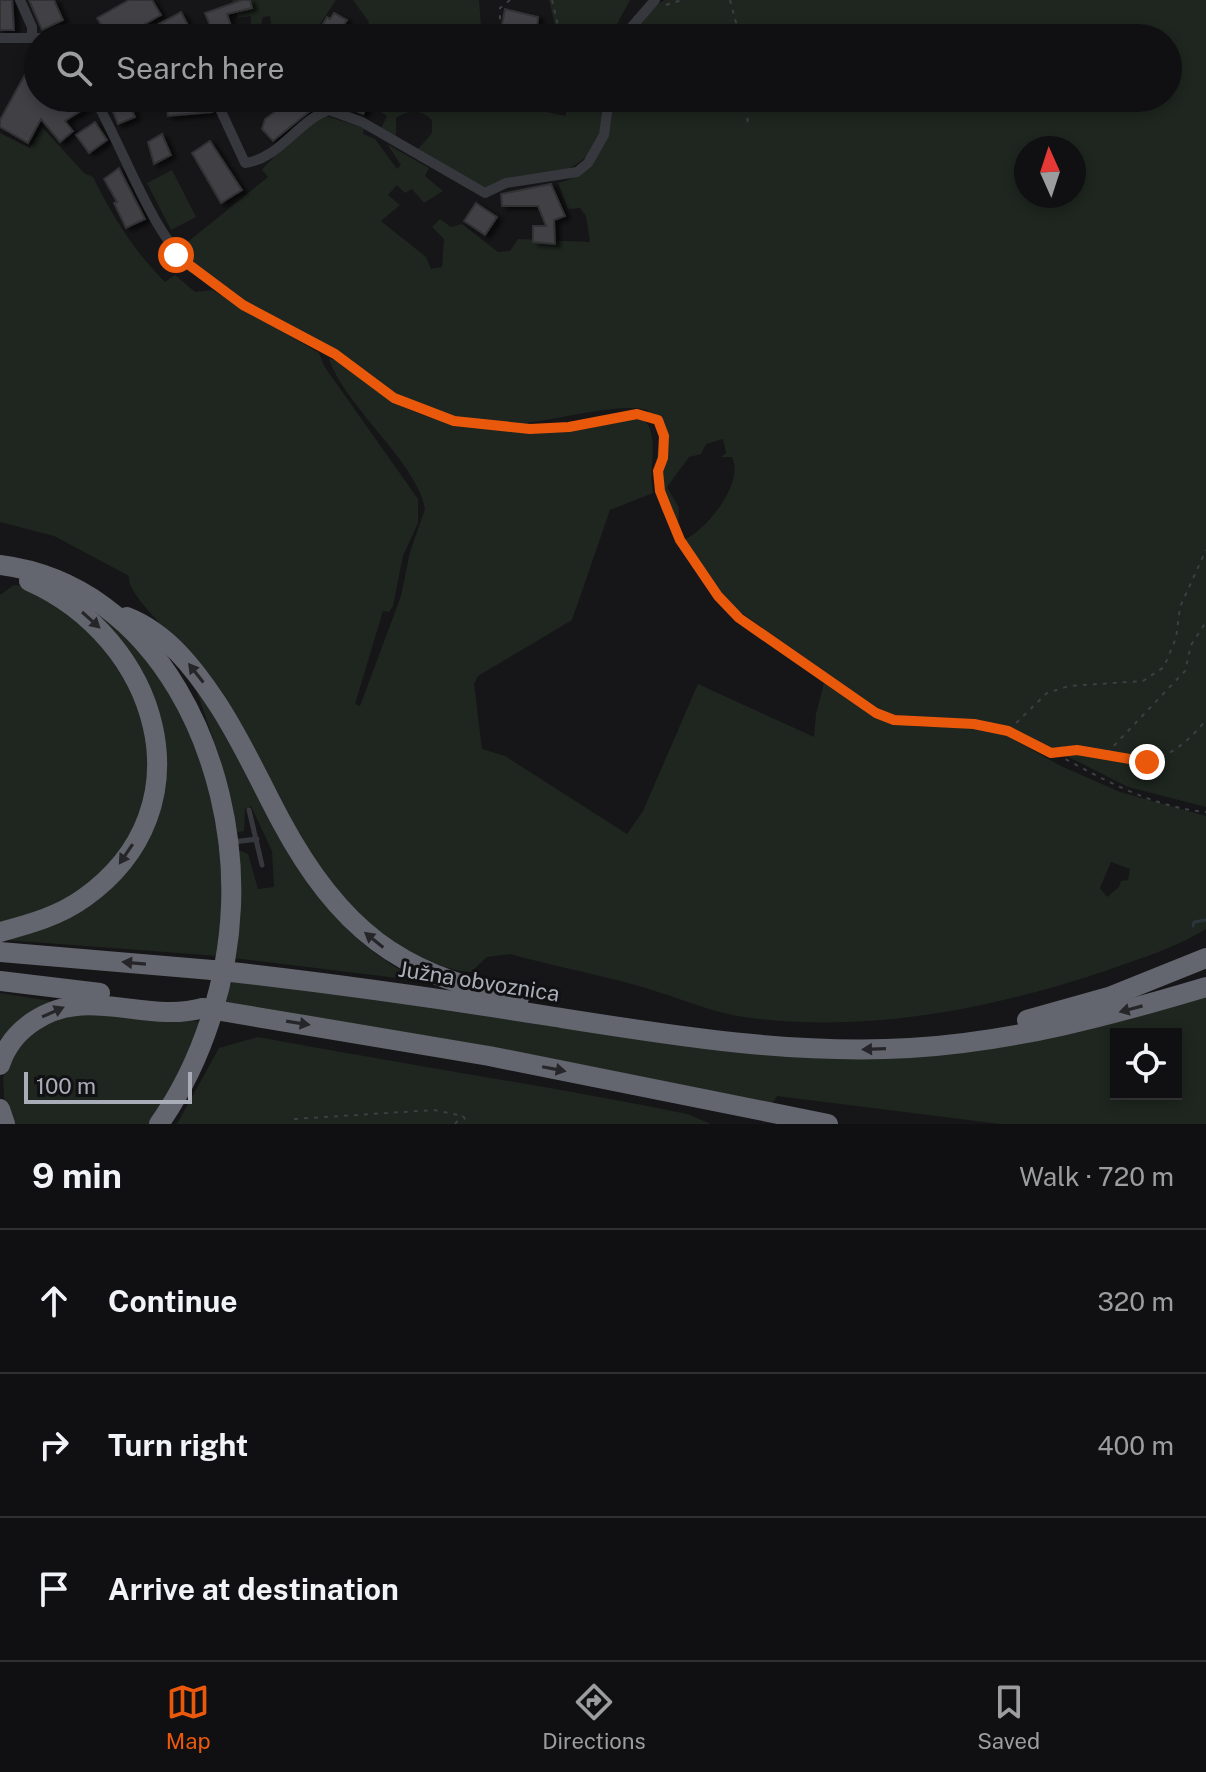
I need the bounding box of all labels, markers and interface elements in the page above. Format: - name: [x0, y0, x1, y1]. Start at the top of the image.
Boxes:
- search box: [24, 24, 1182, 112]
- icon: search: [52, 46, 96, 90]
- text: Search here: [116, 50, 284, 86]
- north arrow: [1014, 136, 1086, 208]
- route start: [158, 237, 194, 273]
- one-way arrow: [82, 611, 101, 629]
- one-way arrow: [189, 663, 205, 684]
- route end: [1129, 744, 1165, 780]
- one-way arrow: [119, 844, 134, 865]
- one-way arrow: [365, 932, 385, 949]
- street label: Južna obvoznica: [397, 955, 561, 1007]
- one-way arrow: [121, 956, 146, 969]
- one-way arrow: [1119, 1003, 1143, 1016]
- one-way arrow: [41, 1005, 65, 1018]
- one-way arrow: [286, 1017, 311, 1029]
- map controls: [1110, 1028, 1182, 1100]
- button: locate: [1110, 1028, 1182, 1100]
- one-way arrow: [861, 1043, 886, 1056]
- one-way arrow: [542, 1063, 567, 1076]
- scale bar: [24, 1068, 192, 1104]
- text: 100 m: [36, 1073, 96, 1099]
- text: 9 min: [32, 1156, 122, 1196]
- text: Walk · 720 m: [1019, 1161, 1174, 1192]
- icon: ahead: [32, 1279, 76, 1323]
- text: Continue: [108, 1283, 238, 1319]
- text: 320 m: [1097, 1286, 1174, 1317]
- icon: right: [32, 1423, 76, 1467]
- text: Turn right: [108, 1427, 248, 1463]
- text: 400 m: [1097, 1430, 1174, 1461]
- icon: arrive: [32, 1567, 76, 1611]
- text: Arrive at destination: [108, 1571, 399, 1607]
- tab: Map: [166, 1680, 211, 1754]
- tab: Directions: [542, 1680, 646, 1754]
- tab: Saved: [977, 1680, 1040, 1754]

